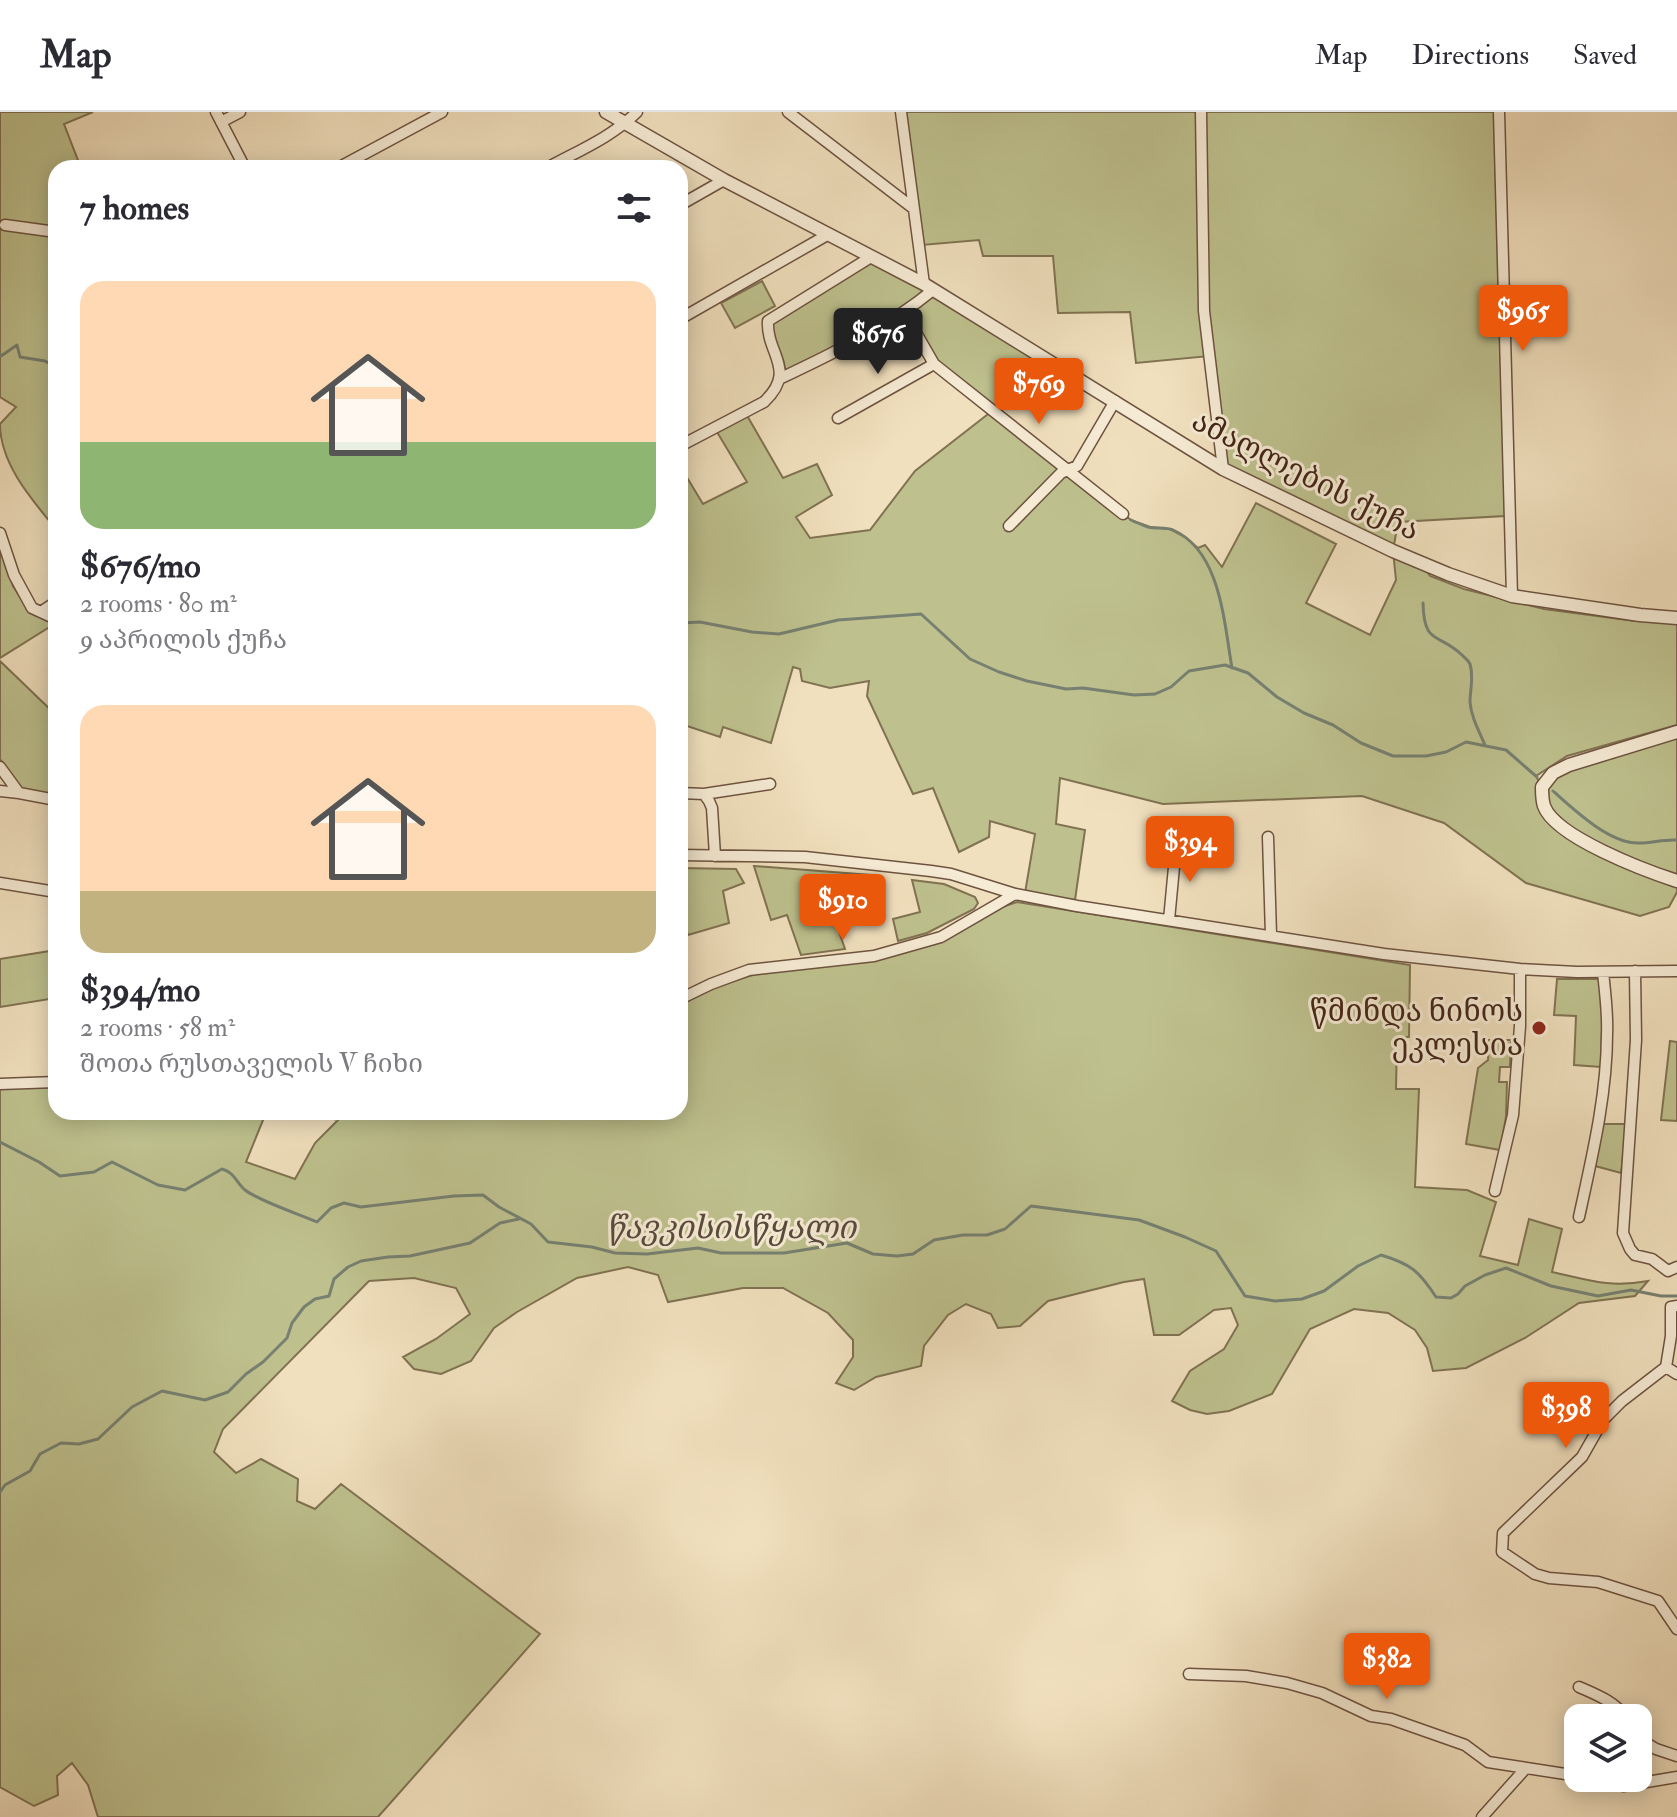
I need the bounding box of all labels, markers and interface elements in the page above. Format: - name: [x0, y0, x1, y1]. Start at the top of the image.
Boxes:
- text: Map: [40, 31, 111, 79]
- text: Map: [1315, 38, 1368, 73]
- text: Directions: [1412, 38, 1529, 73]
- text: Saved: [1573, 38, 1637, 73]
- icon: filters: [612, 186, 656, 230]
- text: 7 homes: [80, 187, 189, 230]
- pin: $965: [1476, 285, 1570, 353]
- text: $965: [1497, 295, 1549, 327]
- pin: $676: [831, 308, 925, 376]
- text: $676: [852, 318, 904, 350]
- icon: home: [296, 333, 440, 477]
- pin: $769: [992, 358, 1086, 426]
- text: $769: [1012, 368, 1066, 400]
- street label: ამაღლების ქუჩა: [1186, 402, 1426, 549]
- text: $676/mo: [80, 545, 201, 588]
- text: 2 rooms · 80 m²: [80, 588, 237, 620]
- text: 9 აპრილის ქუჩა: [80, 624, 287, 656]
- icon: home: [296, 757, 440, 901]
- pin: $394: [1143, 816, 1237, 884]
- text: $394: [1164, 826, 1216, 858]
- pin: $910: [796, 874, 890, 942]
- text: $910: [818, 884, 868, 916]
- text: $394/mo: [80, 969, 200, 1012]
- place label: წმინდა ნინოს ეკლესია: [1310, 993, 1523, 1064]
- text: 2 rooms · 58 m²: [80, 1012, 235, 1044]
- marker: წმინდა ნინოს ეკლესია: [1530, 1019, 1548, 1037]
- text: შოთა რუსთაველის V ჩიხი: [80, 1048, 423, 1080]
- water label: წავკისისწყალი: [606, 1208, 858, 1248]
- pin: $398: [1519, 1382, 1613, 1450]
- text: $398: [1541, 1392, 1591, 1424]
- pin: $382: [1340, 1633, 1434, 1701]
- text: $382: [1362, 1643, 1412, 1675]
- map controls: [1564, 1704, 1652, 1792]
- button: layers: [1564, 1704, 1652, 1792]

